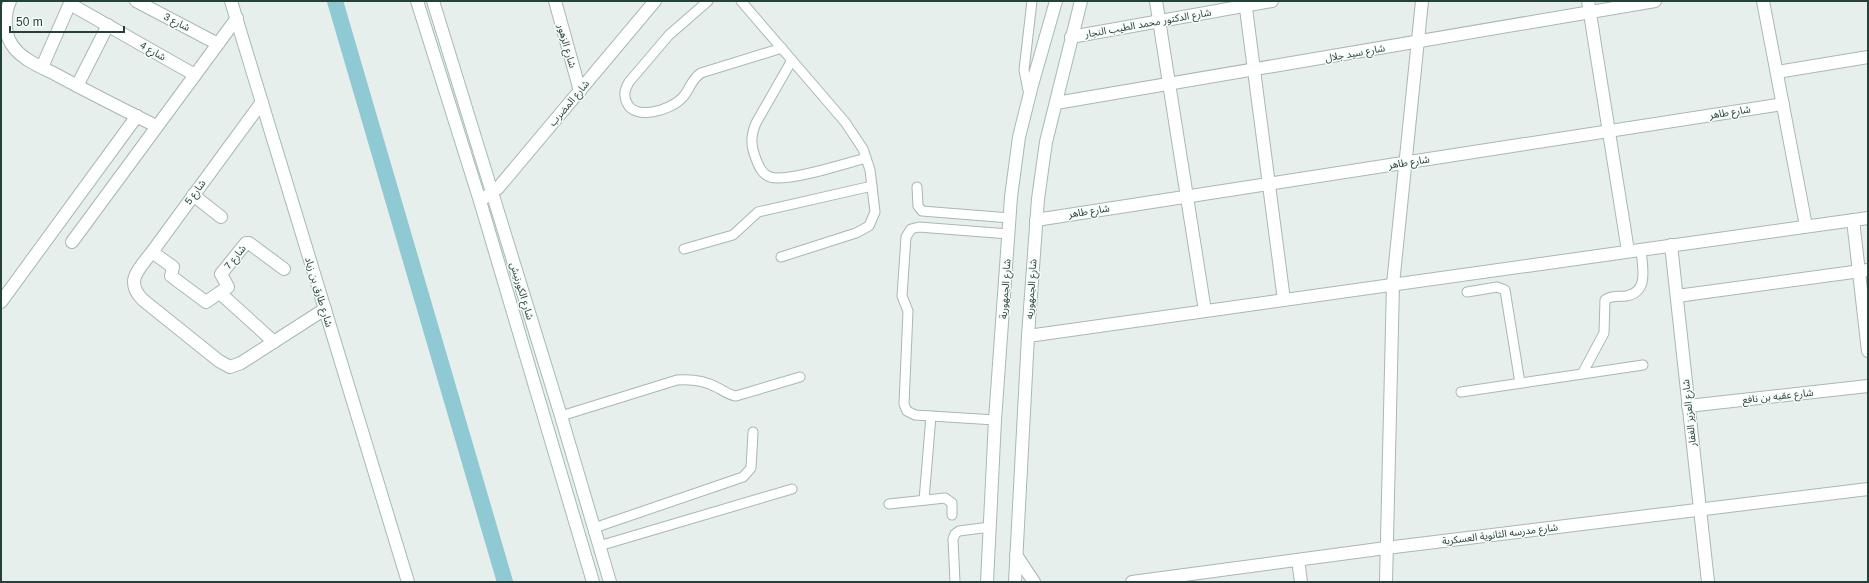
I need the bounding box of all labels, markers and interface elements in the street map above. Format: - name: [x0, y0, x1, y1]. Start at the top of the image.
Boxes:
- street label: شارع الدكتور محمد الطيب النجار: [1083, 6, 1212, 42]
- scale bar: [10, 8, 124, 34]
- street label: شارع 3: [161, 11, 192, 35]
- text: 50 m: [16, 15, 43, 29]
- street label: شارع الزهور: [553, 22, 579, 70]
- street label: شارع 4: [137, 39, 168, 65]
- street label: شارع سيد جلال: [1324, 42, 1386, 66]
- street label: شارع المضرب: [547, 78, 593, 129]
- street label: شارع طاهر: [1708, 103, 1752, 123]
- street label: شارع طاهر: [1387, 153, 1431, 173]
- street label: شارع 5: [182, 177, 209, 208]
- street label: شارع طاهر: [1067, 202, 1111, 222]
- street label: شارع 7: [222, 243, 250, 273]
- street label: شارع طارق بن زياد: [301, 256, 335, 329]
- street label: شارع الجمهورية: [997, 258, 1015, 320]
- street label: شارع الجمهوريه: [1023, 258, 1041, 320]
- street label: شارع الكورنيش: [506, 261, 536, 322]
- street label: شارع العزيز الغفار: [1680, 378, 1700, 448]
- street label: شارع عقبه بن نافع: [1742, 387, 1814, 407]
- street label: شارع مدرسه الثانوية العسكرية: [1441, 521, 1559, 549]

